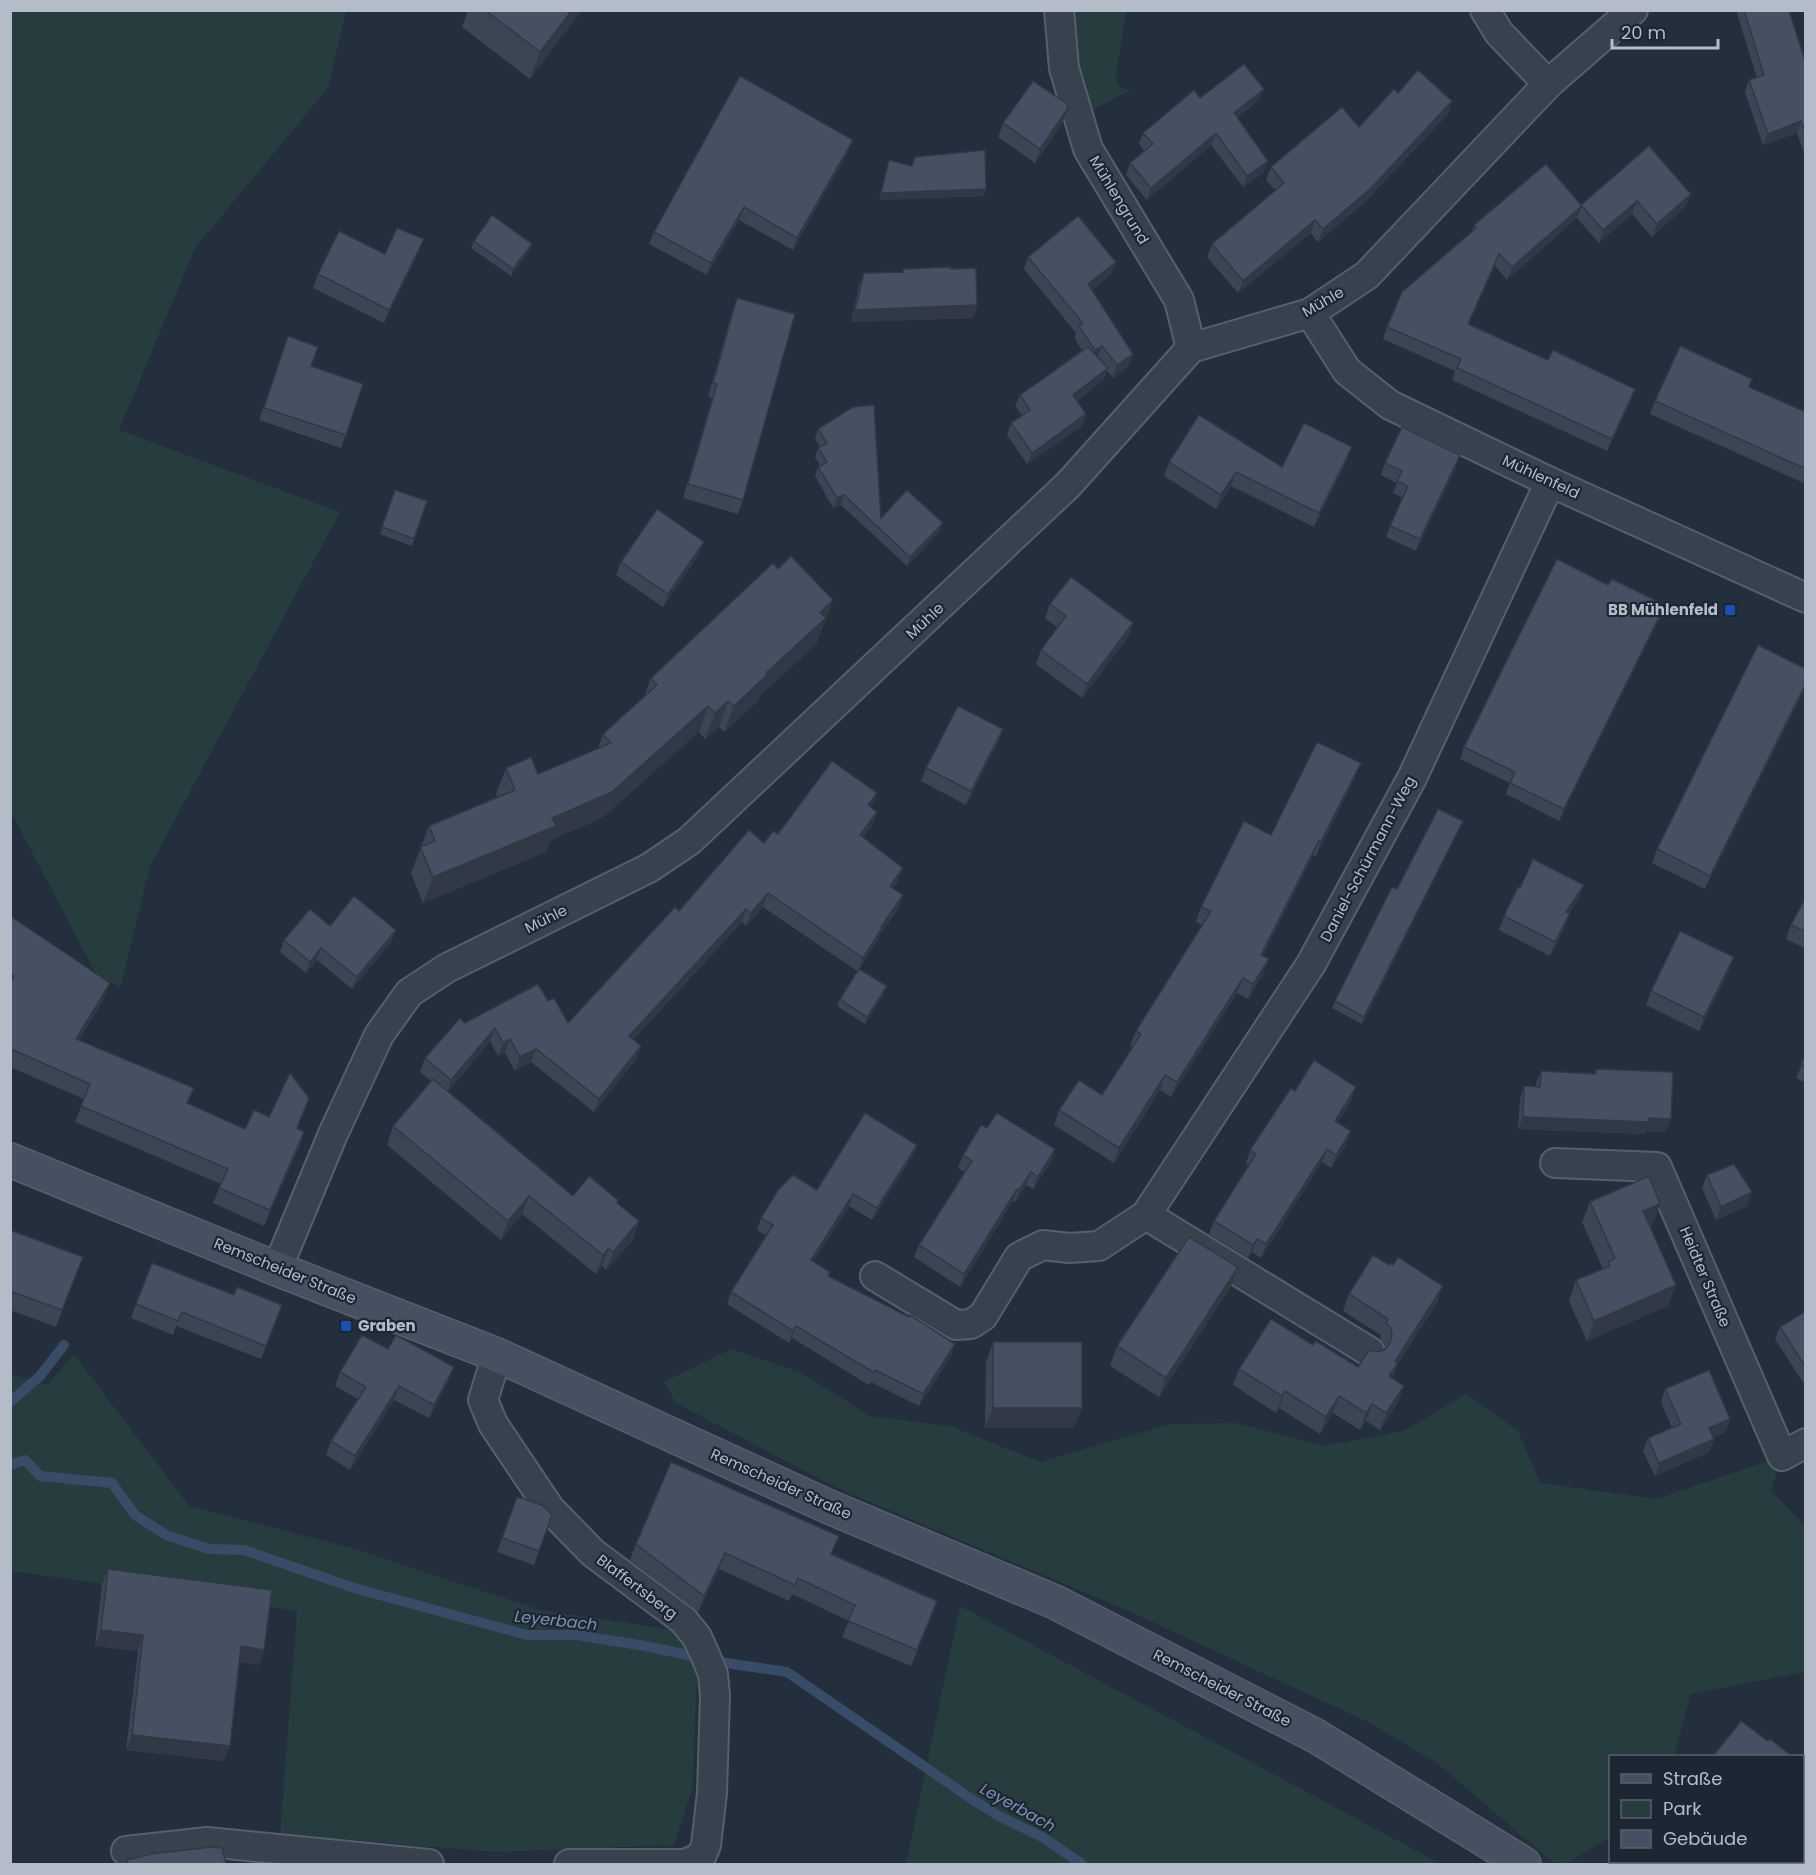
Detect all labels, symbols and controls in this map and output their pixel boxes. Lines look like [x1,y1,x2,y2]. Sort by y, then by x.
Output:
scale bar [1612,12,1718,50]
text: 20 m [1621,20,1666,45]
street label: Mühlengrund [1085,152,1154,248]
street label: Mühle [1298,281,1348,322]
street label: Mühlenfeld [1499,450,1583,504]
street label: Mühle [901,598,948,644]
place label: BB Mühlenfeld [1608,599,1718,620]
marker: BB Mühlenfeld [1723,603,1737,617]
street label: Daniel-Schürmann-Weg [1315,772,1420,945]
street label: Mühle [521,899,571,938]
street label: Heidter Straße [1675,1223,1736,1330]
street label: Remscheider Straße [211,1232,360,1309]
place label: Graben [358,1315,416,1336]
marker: Graben [339,1319,353,1333]
street label: Remscheider Straße [708,1443,855,1524]
street label: Blaffertsberg [593,1549,682,1624]
water label: Leyerbach [513,1605,599,1636]
street label: Remscheider Straße [1150,1644,1295,1731]
legend [1609,1755,1804,1863]
text: Straße [1663,1766,1722,1791]
water label: Leyerbach [976,1777,1060,1838]
text: Park [1663,1796,1702,1821]
text: Gebäude [1663,1826,1747,1851]

